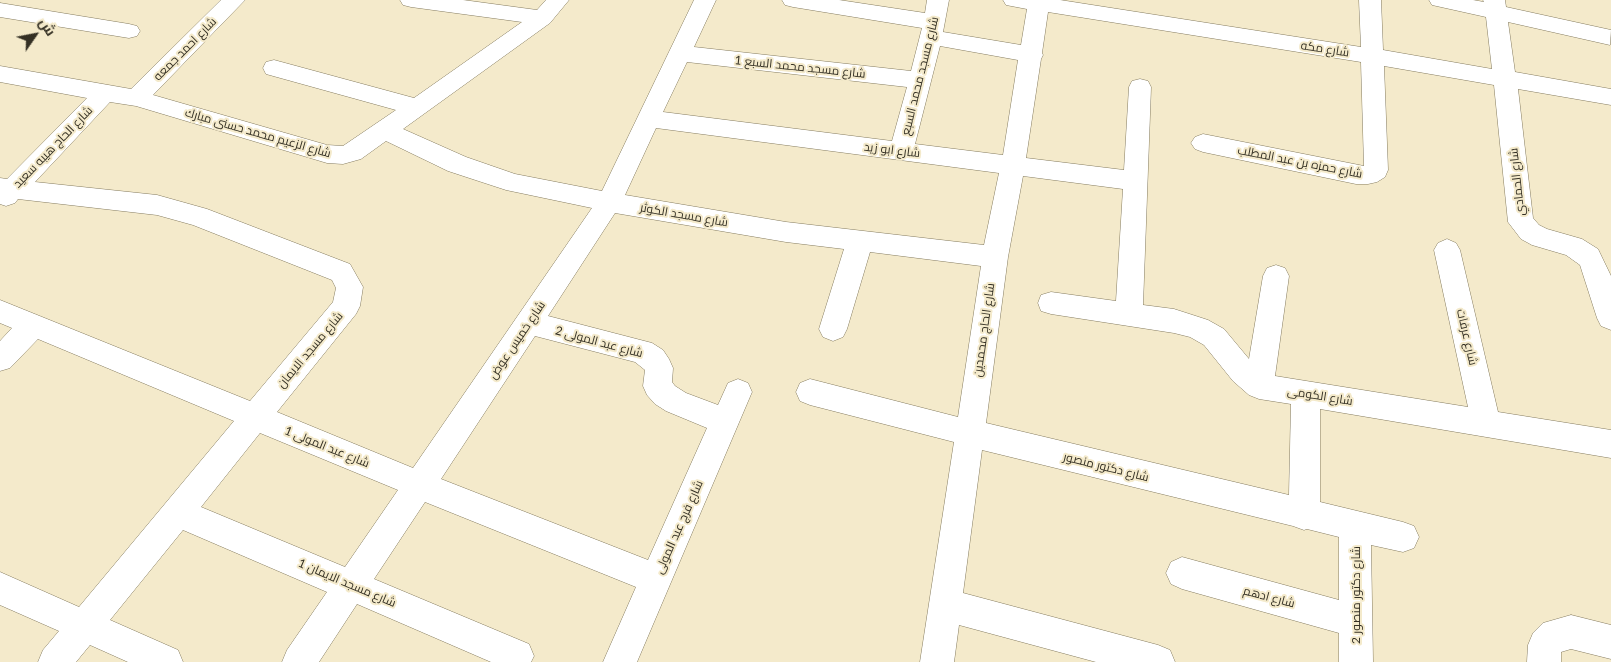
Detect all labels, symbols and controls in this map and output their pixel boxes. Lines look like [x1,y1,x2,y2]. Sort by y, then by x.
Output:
north arrow [10,10,60,60]
text: ش [36,14,60,39]
street label: شارع احمد جمعه [151,15,219,83]
street label: شارع مسجد محمد السبع [898,15,942,137]
street label: شارع مكه [1300,38,1350,60]
street label: شارع مسجد محمد السبع 1 [734,53,866,81]
street label: شارع الحاج هيبه سعيد [10,103,96,191]
street label: شارع الزعيم محمد حسنى مبارك [183,105,333,161]
street label: شارع ابو زيد [863,139,921,161]
street label: شارع حمزه بن عبد المطلب [1236,143,1364,181]
street label: شارع الحمادي [1506,147,1528,217]
street label: شارع مسجد الكوثر [639,200,729,230]
street label: شارع الحاج محمدين [970,282,998,378]
street label: شارع خميس عوض [486,298,548,382]
street label: شارع عرفات [1454,307,1480,367]
street label: شارع مسجد الايمان [274,309,346,391]
street label: شارع عبد المولى 2 [554,323,644,361]
street label: شارع الكومى [1286,384,1354,408]
street label: شارع عبد المولى 1 [282,423,372,471]
street label: شارع دكتور منصور [1062,449,1150,485]
street label: شارع فرج عبد المولى [652,478,706,576]
street label: شارع دكتور منصور 2 [1349,546,1363,644]
street label: شارع مسجد الايمان 1 [296,556,398,610]
street label: شارع ادهم [1242,583,1296,611]

